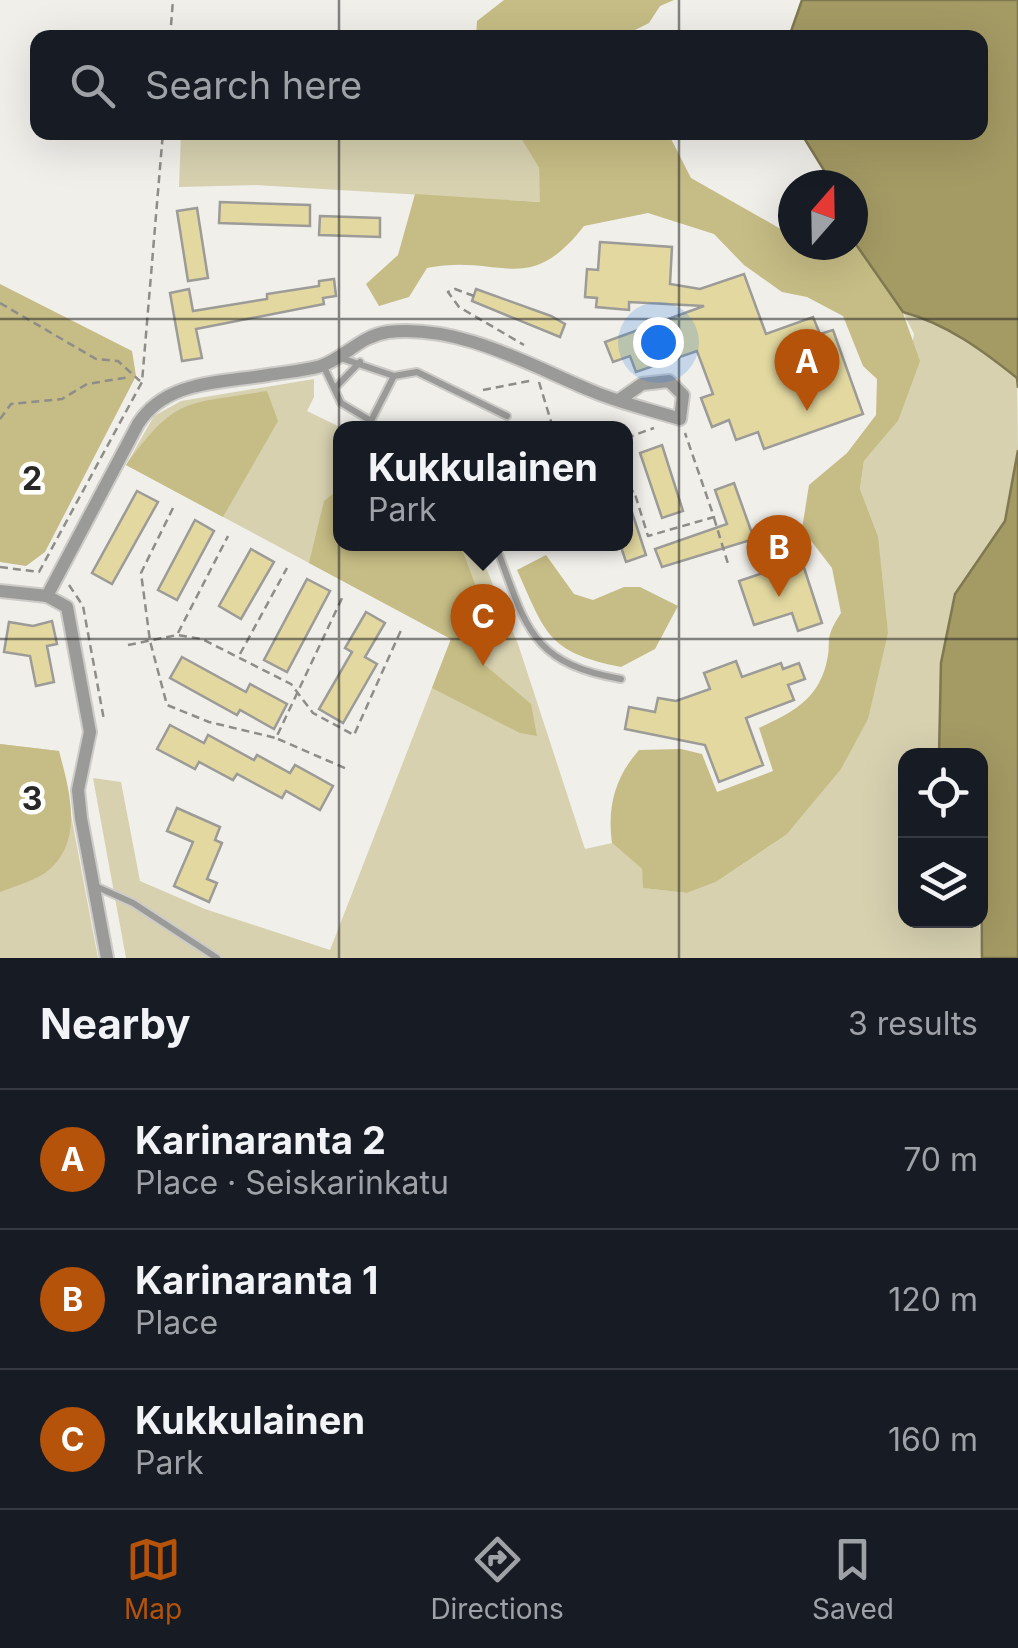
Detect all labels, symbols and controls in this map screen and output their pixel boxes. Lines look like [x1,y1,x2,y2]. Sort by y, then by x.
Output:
search box [30,30,988,140]
icon: search [65,58,120,113]
text: Search here [145,62,362,108]
north arrow [778,170,868,260]
your location [633,317,684,368]
pin: A [774,328,840,411]
popup [333,421,633,551]
text: Kukkulainen [368,444,598,490]
text: 2 [22,459,42,498]
text: Park [368,490,436,529]
pin: B [746,514,812,597]
pin: C [450,584,516,666]
map controls [898,748,988,928]
button: locate [898,748,988,838]
text: 3 [22,779,42,818]
button: layers [898,838,988,928]
text: Nearby [40,998,191,1049]
text: 3 results [848,1004,978,1043]
text: Karinaranta 2 [135,1117,386,1163]
text: A [61,1140,84,1179]
text: 70 m [903,1140,978,1179]
text: Place · Seiskarinkatu [135,1163,449,1202]
text: Karinaranta 1 [135,1257,378,1303]
text: B [62,1280,83,1319]
text: 120 m [888,1280,978,1319]
text: Place [135,1303,218,1342]
text: Kukkulainen [135,1397,365,1443]
text: C [61,1420,84,1459]
text: 160 m [888,1420,978,1459]
text: Park [135,1443,204,1482]
tab: Map [124,1532,182,1626]
tab: Directions [430,1532,564,1626]
tab: Saved [812,1532,894,1626]

